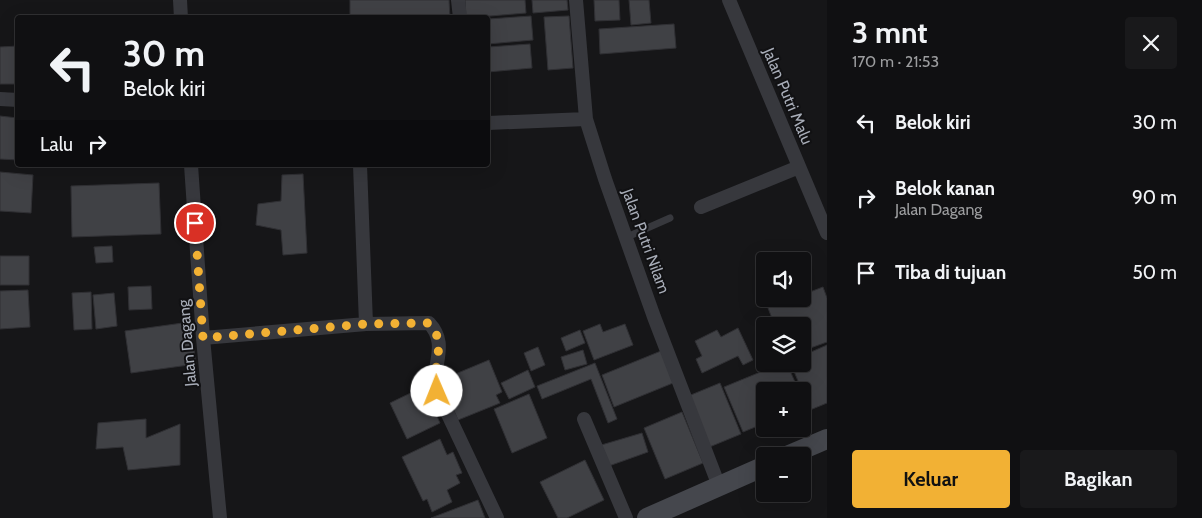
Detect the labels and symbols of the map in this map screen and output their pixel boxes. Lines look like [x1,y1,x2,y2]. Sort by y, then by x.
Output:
street label: Jalan Putri Malu [759,44,817,147]
street label: Jalan Putri Nilam [618,185,674,296]
pin [174,202,216,244]
street label: Jalan Dagang [174,298,200,388]
position arrow [410,364,462,416]

